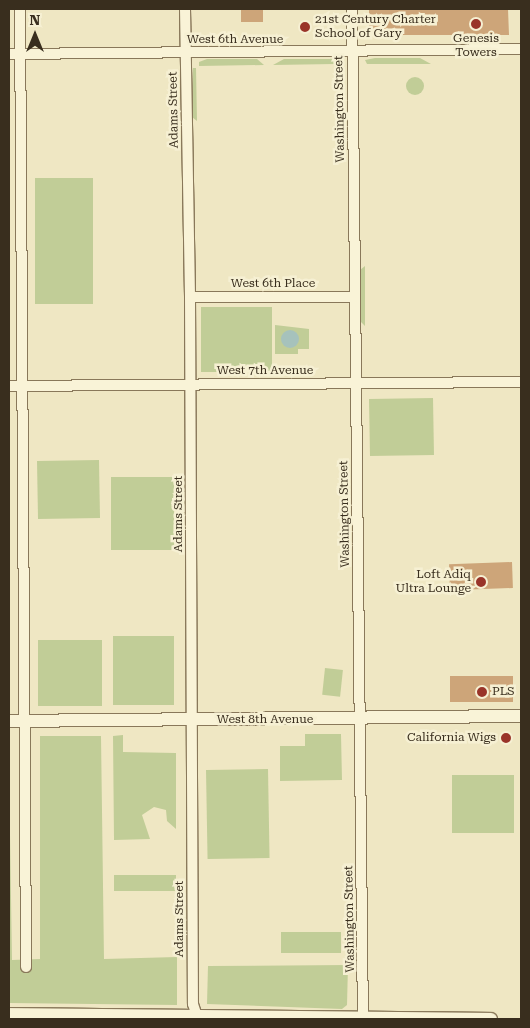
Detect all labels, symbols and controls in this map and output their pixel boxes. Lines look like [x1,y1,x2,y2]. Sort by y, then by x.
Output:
north arrow [10,10,60,60]
text: N [30,12,40,28]
place label: 21st Century Charter School of Gary [315,13,436,41]
marker: Genesis Towers [470,18,482,30]
marker: 21st Century Charter School of Gary [299,21,311,33]
place label: Genesis Towers [453,32,499,60]
street label: West 6th Avenue [187,33,283,47]
street label: Washington Street [332,55,348,163]
street label: Adams Street [166,72,182,148]
street label: West 6th Place [231,277,315,291]
street label: West 7th Avenue [217,364,313,378]
street label: Washington Street [337,460,353,568]
street label: Adams Street [172,476,186,552]
place label: Loft Adiq Ultra Lounge [396,568,471,596]
marker: Loft Adiq Ultra Lounge [475,576,487,588]
place label: PLS [492,685,515,699]
marker: PLS [476,686,488,698]
street label: West 8th Avenue [217,713,313,727]
place label: California Wigs [407,731,496,745]
marker: California Wigs [500,732,512,744]
street label: Washington Street [342,865,358,973]
street label: Adams Street [173,881,187,957]

